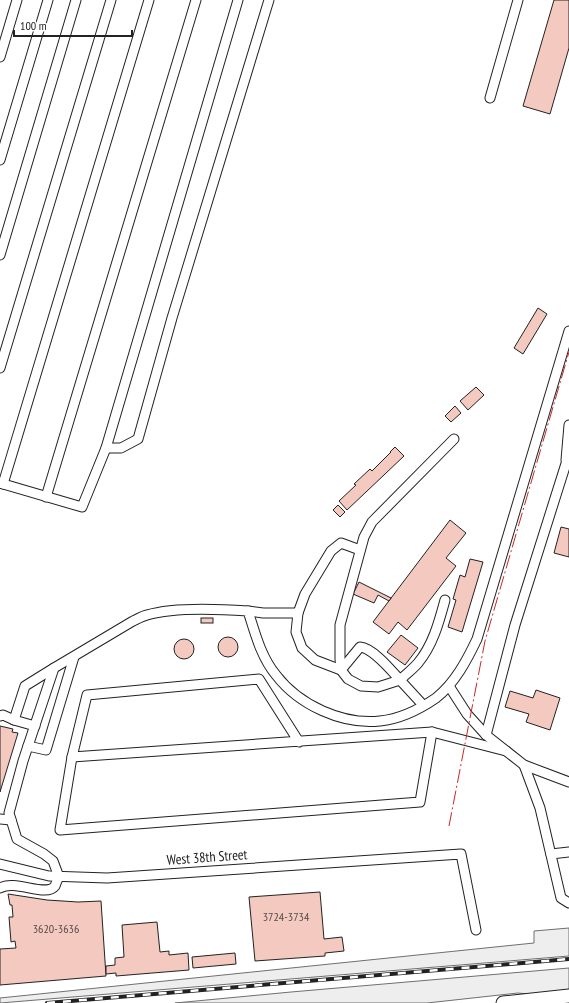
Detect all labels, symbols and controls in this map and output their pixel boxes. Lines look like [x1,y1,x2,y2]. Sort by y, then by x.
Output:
scale bar [14,12,132,38]
text: 100 m [20,18,47,33]
street label: West 38th Street [166,845,248,869]
house number: 3724-3734 [263,909,310,924]
house number: 3620-3636 [33,921,79,936]

